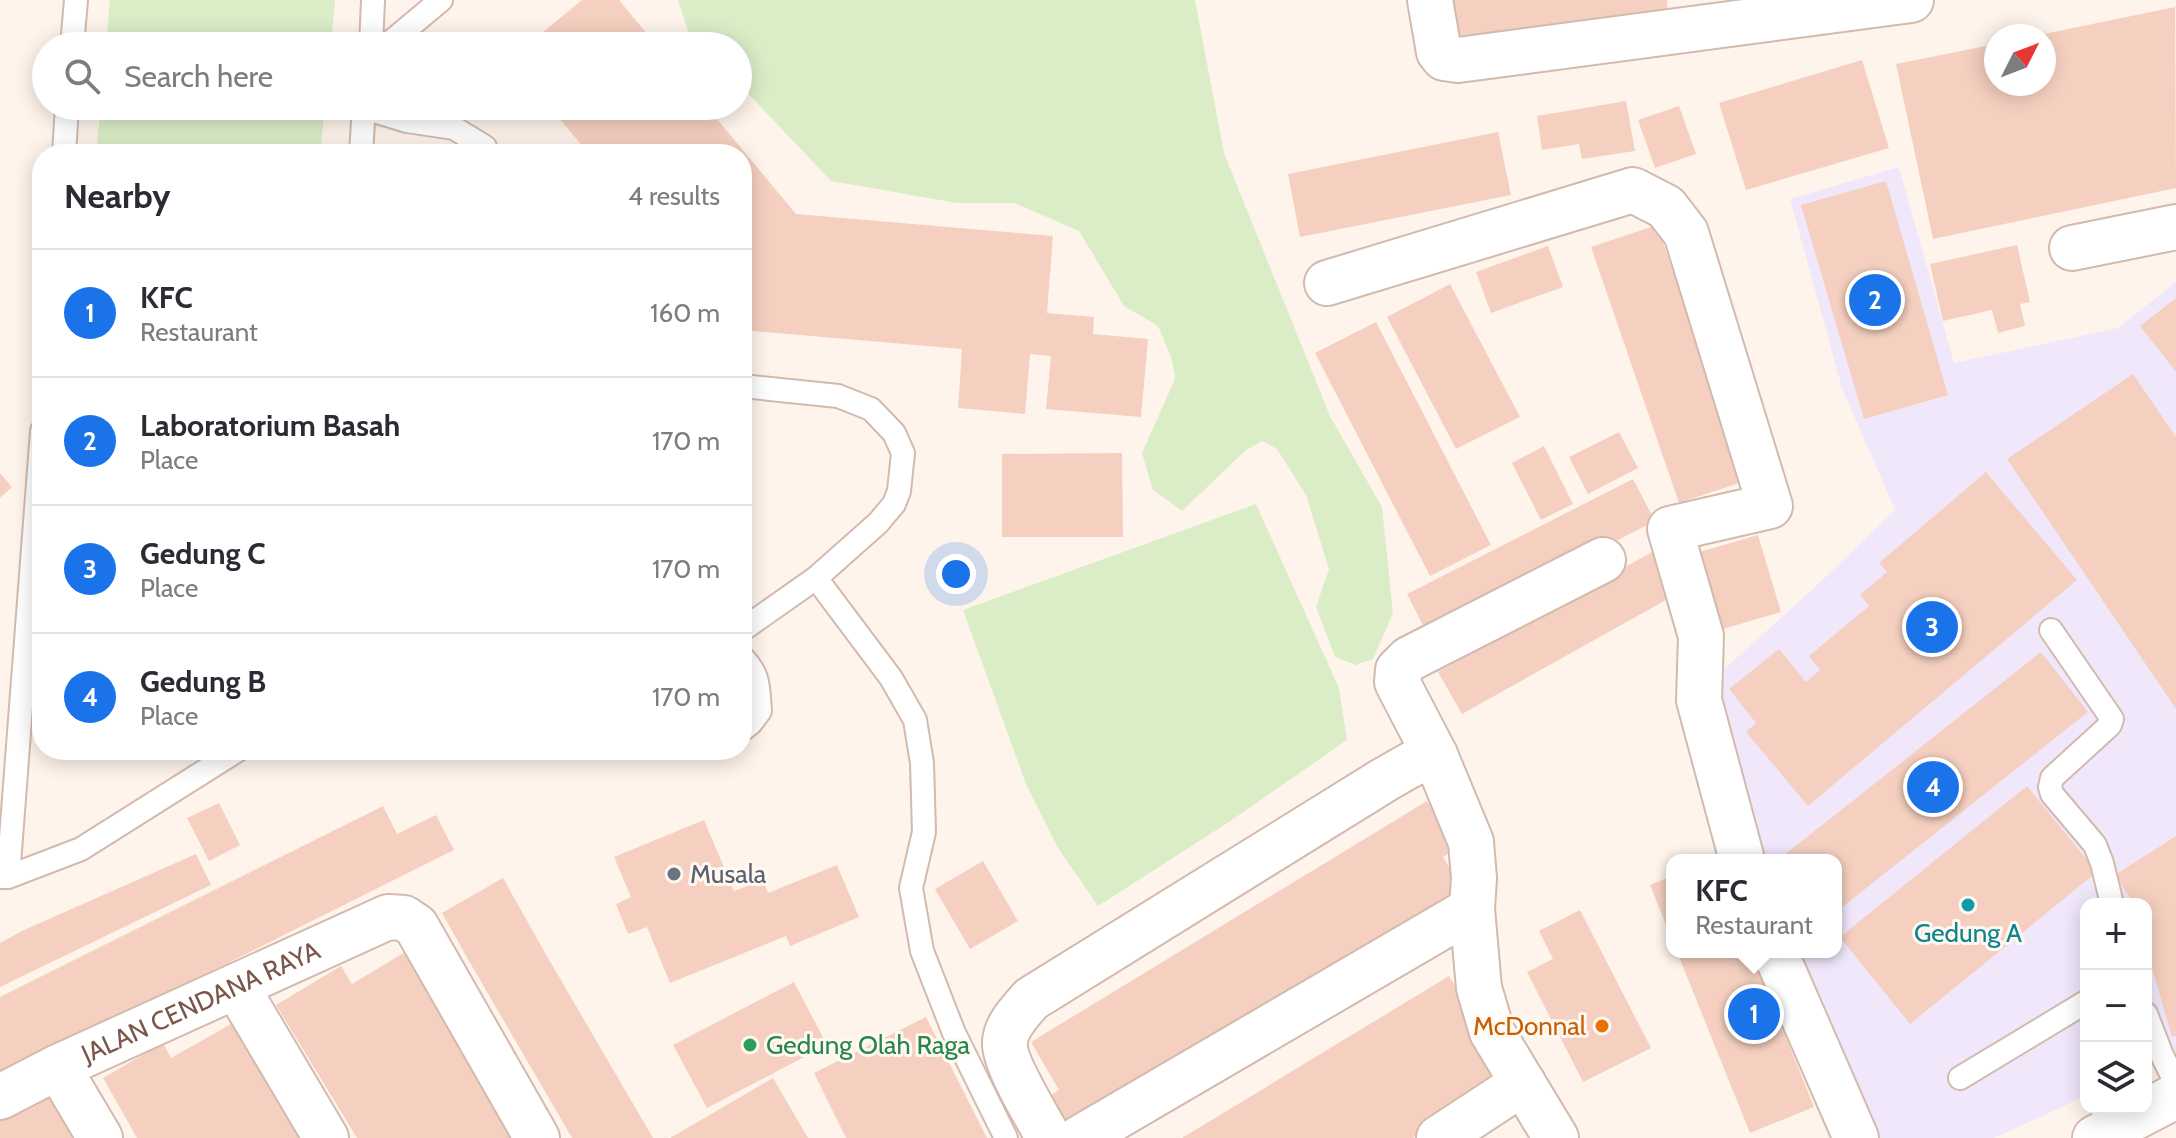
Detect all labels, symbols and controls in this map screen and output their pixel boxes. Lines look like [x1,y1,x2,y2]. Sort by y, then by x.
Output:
north arrow [1984,24,2056,96]
search box [32,32,752,120]
icon: search [60,54,104,98]
text: Search here [124,58,273,95]
text: Nearby [64,175,171,217]
text: 4 results [628,180,720,212]
pin: 2 [1849,270,1901,330]
text: KFC [140,279,193,316]
text: 1 [85,297,95,329]
text: 160 m [650,297,720,329]
text: Restaurant [140,316,258,348]
text: Laboratorium Basah [140,407,400,444]
text: 2 [83,425,97,457]
text: 170 m [652,425,720,457]
text: Place [140,444,198,476]
text: Gedung C [140,535,266,572]
text: 3 [83,553,97,585]
text: 170 m [652,553,720,585]
your location [936,554,976,594]
text: Place [140,572,198,604]
pin: 3 [1906,597,1958,657]
text: Gedung B [140,663,266,700]
text: 4 [82,681,98,713]
text: 170 m [652,681,720,713]
text: Place [140,700,198,732]
pin: 4 [1907,757,1959,817]
popup [1666,854,1842,958]
place label: Musala [690,858,767,890]
marker: Musala [665,865,683,883]
text: KFC [1695,872,1748,909]
marker: Gedung A [1959,896,1977,914]
map controls [2080,898,2152,1114]
button: + [2080,898,2152,970]
text: Restaurant [1695,909,1813,941]
place label: Gedung A [1914,917,2022,949]
street label: JALAN CENDANA RAYA [75,934,325,1071]
button: − [2080,970,2152,1042]
pin: 1 [1728,984,1780,1044]
place label: McDonnal [1473,1010,1586,1042]
marker: McDonnal [1593,1017,1611,1035]
place label: Gedung Olah Raga [766,1029,970,1061]
marker: Gedung Olah Raga [741,1036,759,1054]
button: layers [2080,1042,2152,1114]

